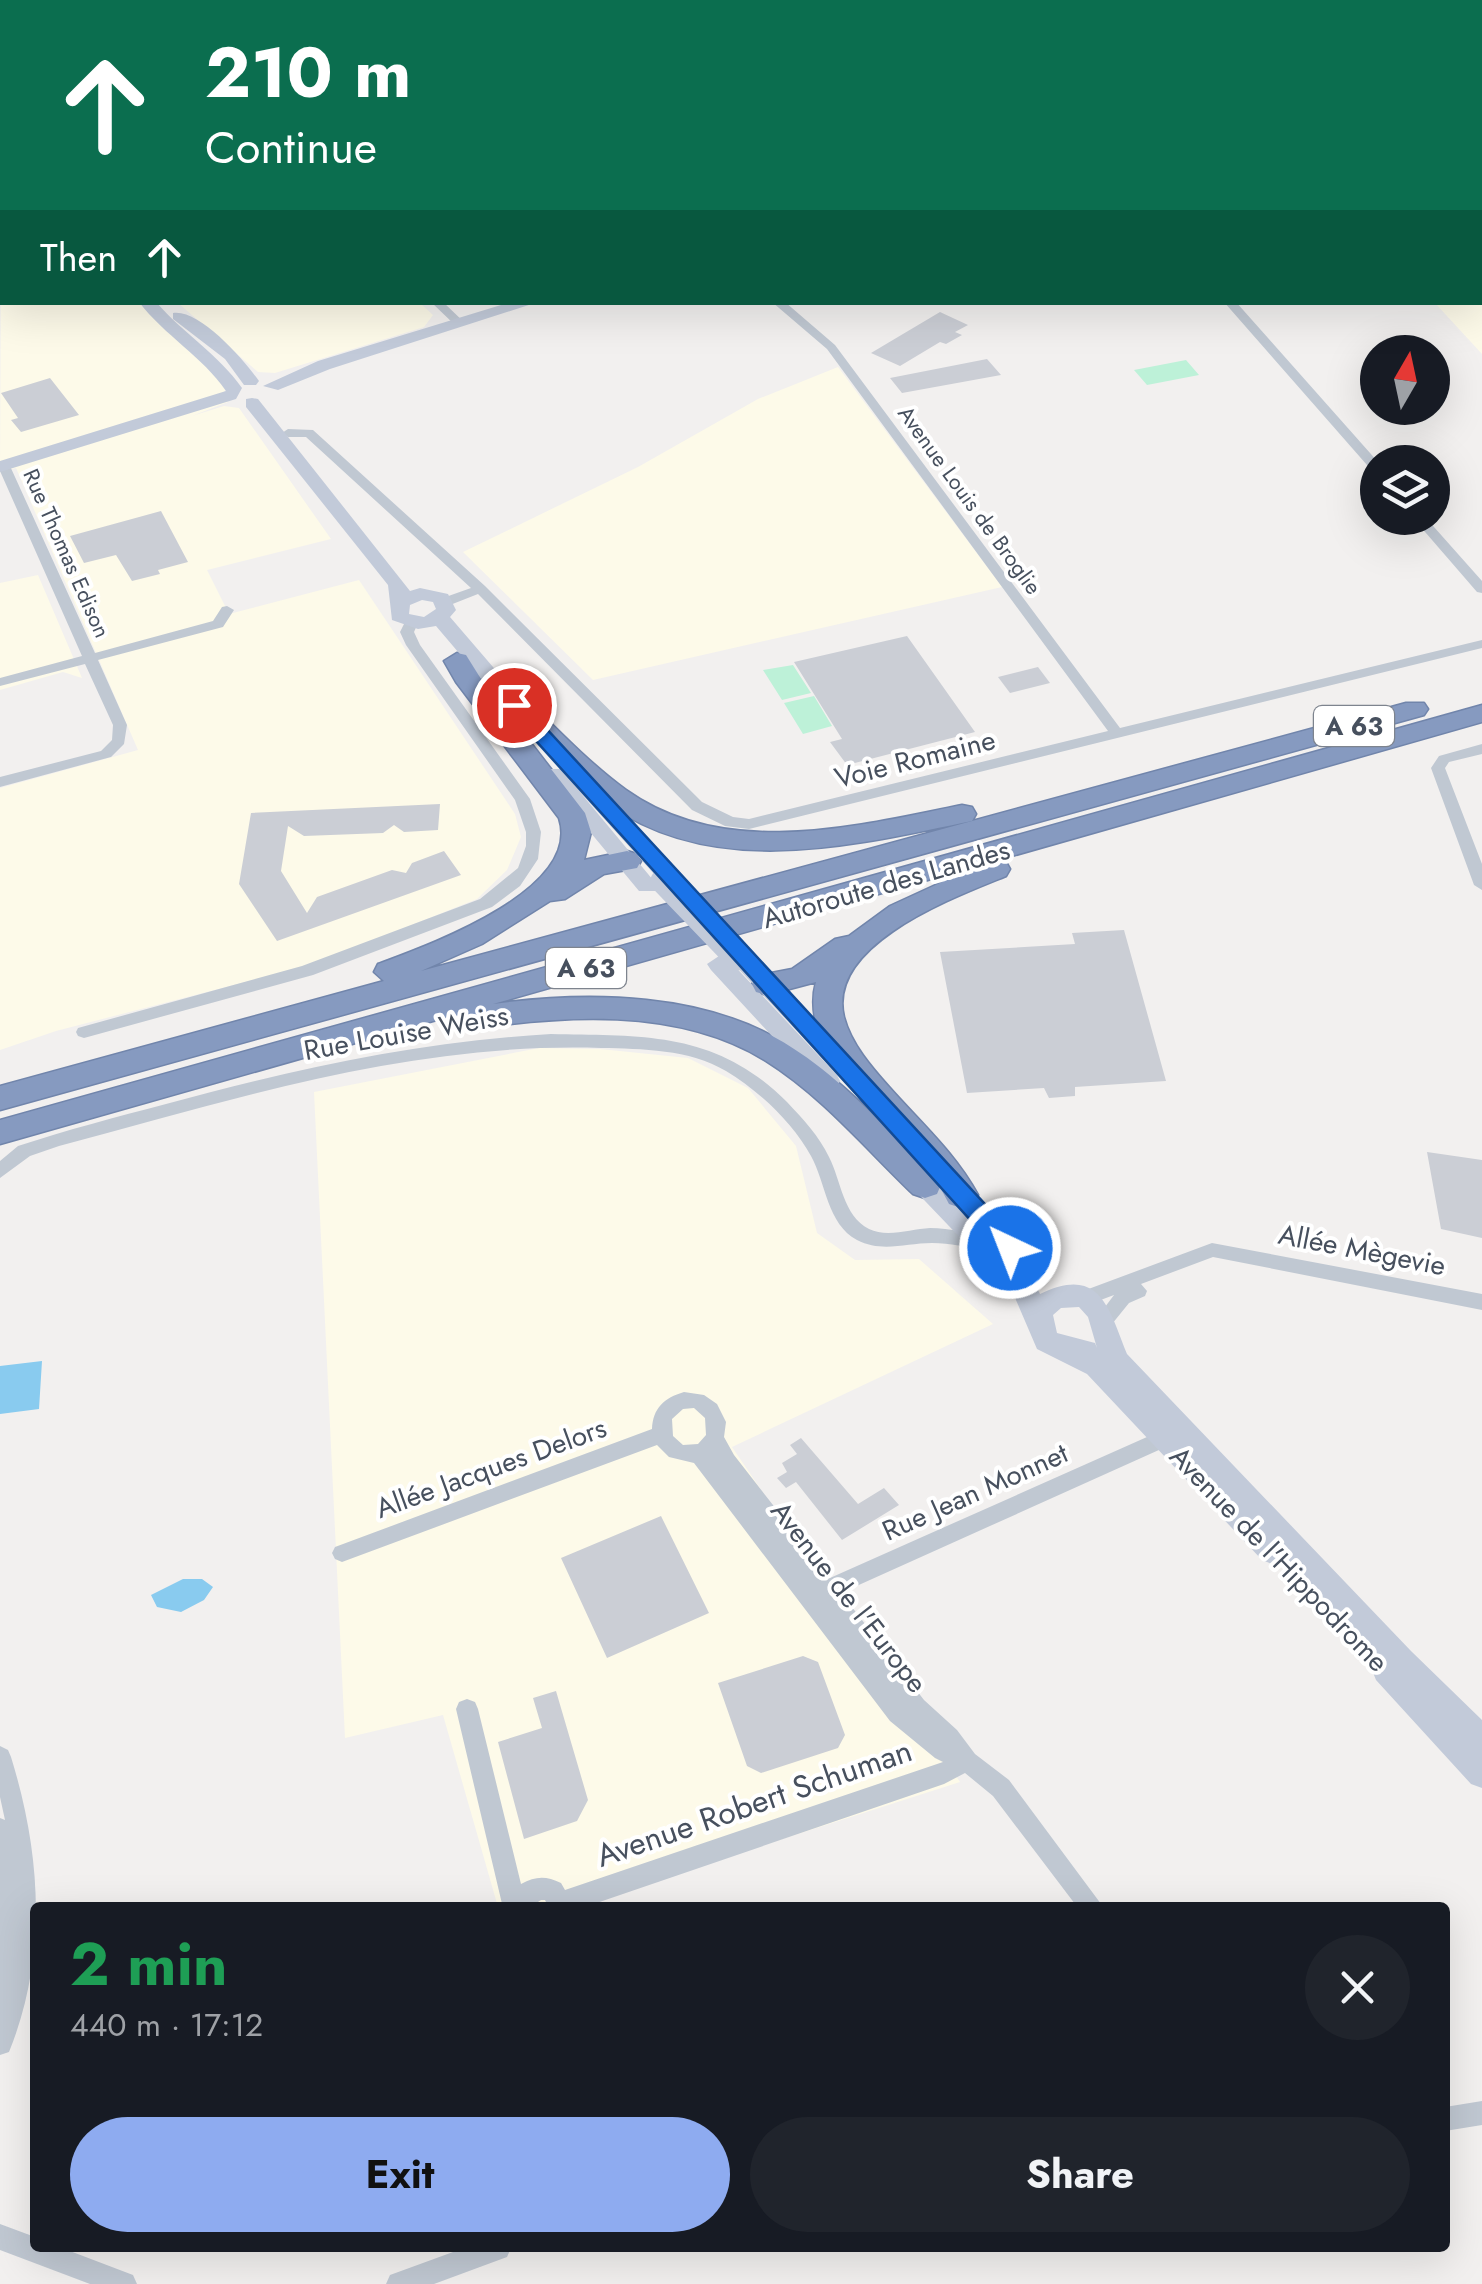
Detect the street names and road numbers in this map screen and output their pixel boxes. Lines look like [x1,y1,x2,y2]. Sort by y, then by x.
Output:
street label: Avenue Louis de Broglie [891,399,1049,601]
street label: Rue Thomas Edison [15,464,119,642]
road number: A 63 [1314,706,1394,746]
street label: Voie Romaine [830,719,1000,799]
street label: Autoroute des Landes [757,829,1015,939]
road number: A 63 [546,948,626,988]
street label: Rue Louise Weiss [301,995,511,1071]
street label: Allée Mègevie [1275,1214,1449,1286]
street label: Allée Jacques Delors [370,1407,612,1529]
street label: Rue Jean Monnet [876,1433,1075,1551]
street label: Avenue de l'Hippodrome [1160,1437,1398,1681]
street label: Avenue de l'Europe [761,1492,937,1702]
street label: Avenue Robert Schuman [590,1727,918,1879]

